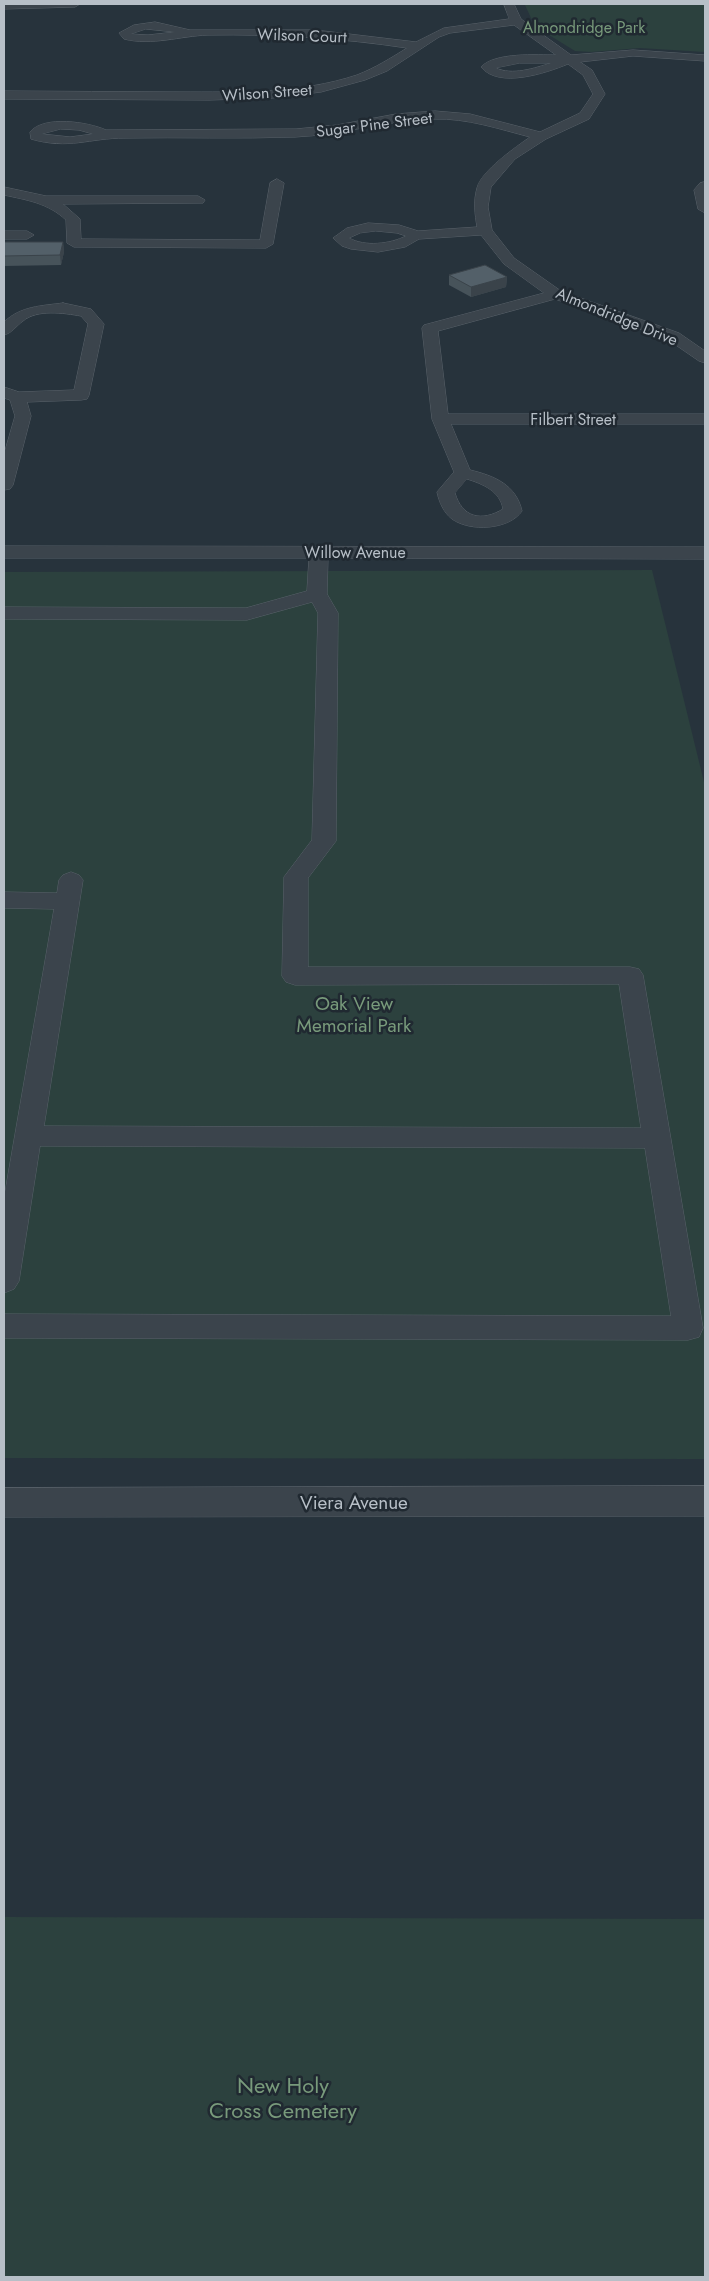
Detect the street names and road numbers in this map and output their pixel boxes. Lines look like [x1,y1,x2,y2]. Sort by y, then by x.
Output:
street label: Wilson Court [257,22,347,49]
street label: Wilson Street [221,78,313,107]
street label: Sugar Pine Street [315,106,434,143]
street label: Almondridge Drive [552,282,681,351]
street label: Filbert Street [530,408,616,431]
street label: Willow Avenue [304,541,406,564]
street label: Viera Avenue [300,1489,408,1516]

